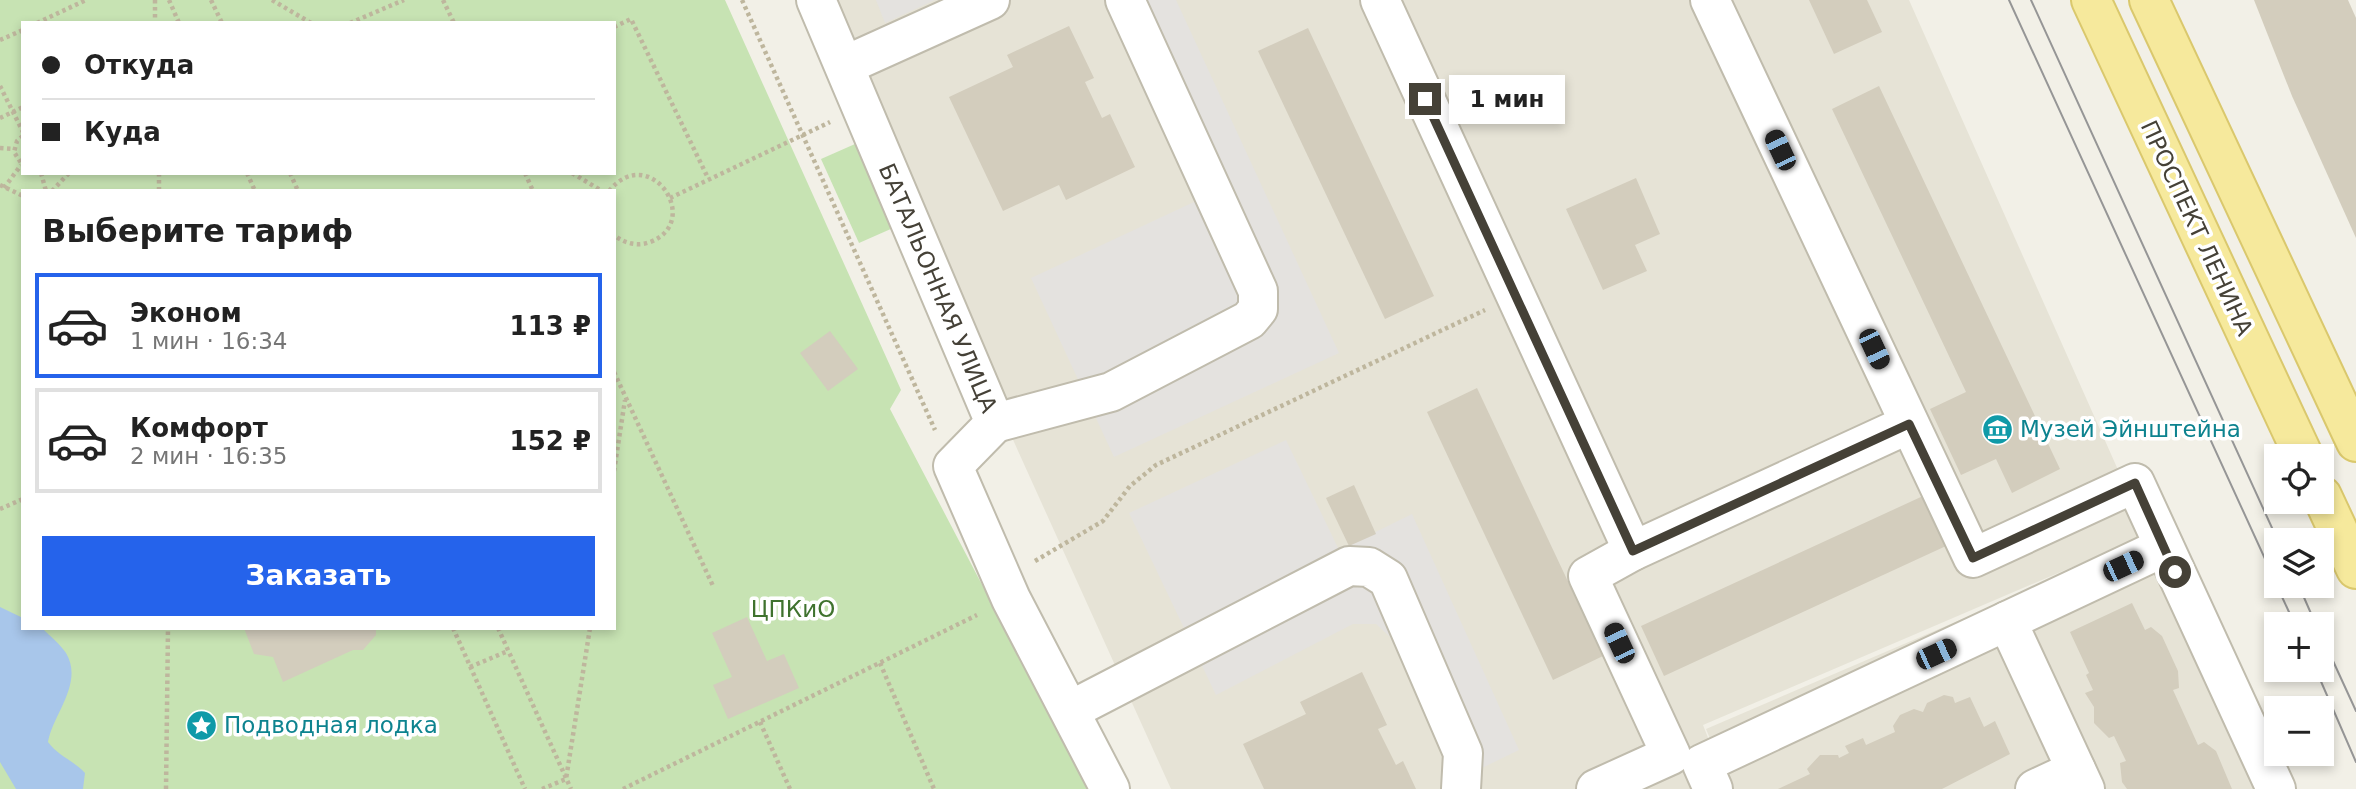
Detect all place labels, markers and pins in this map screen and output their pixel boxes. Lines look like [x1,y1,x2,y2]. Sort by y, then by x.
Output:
museum icon: Музей Эйнштейна [1980,412,2014,446]
place label: Музей Эйнштейна [2020,416,2241,442]
place icon: Подводная лодка [184,708,218,742]
place label: Подводная лодка [224,712,438,738]

